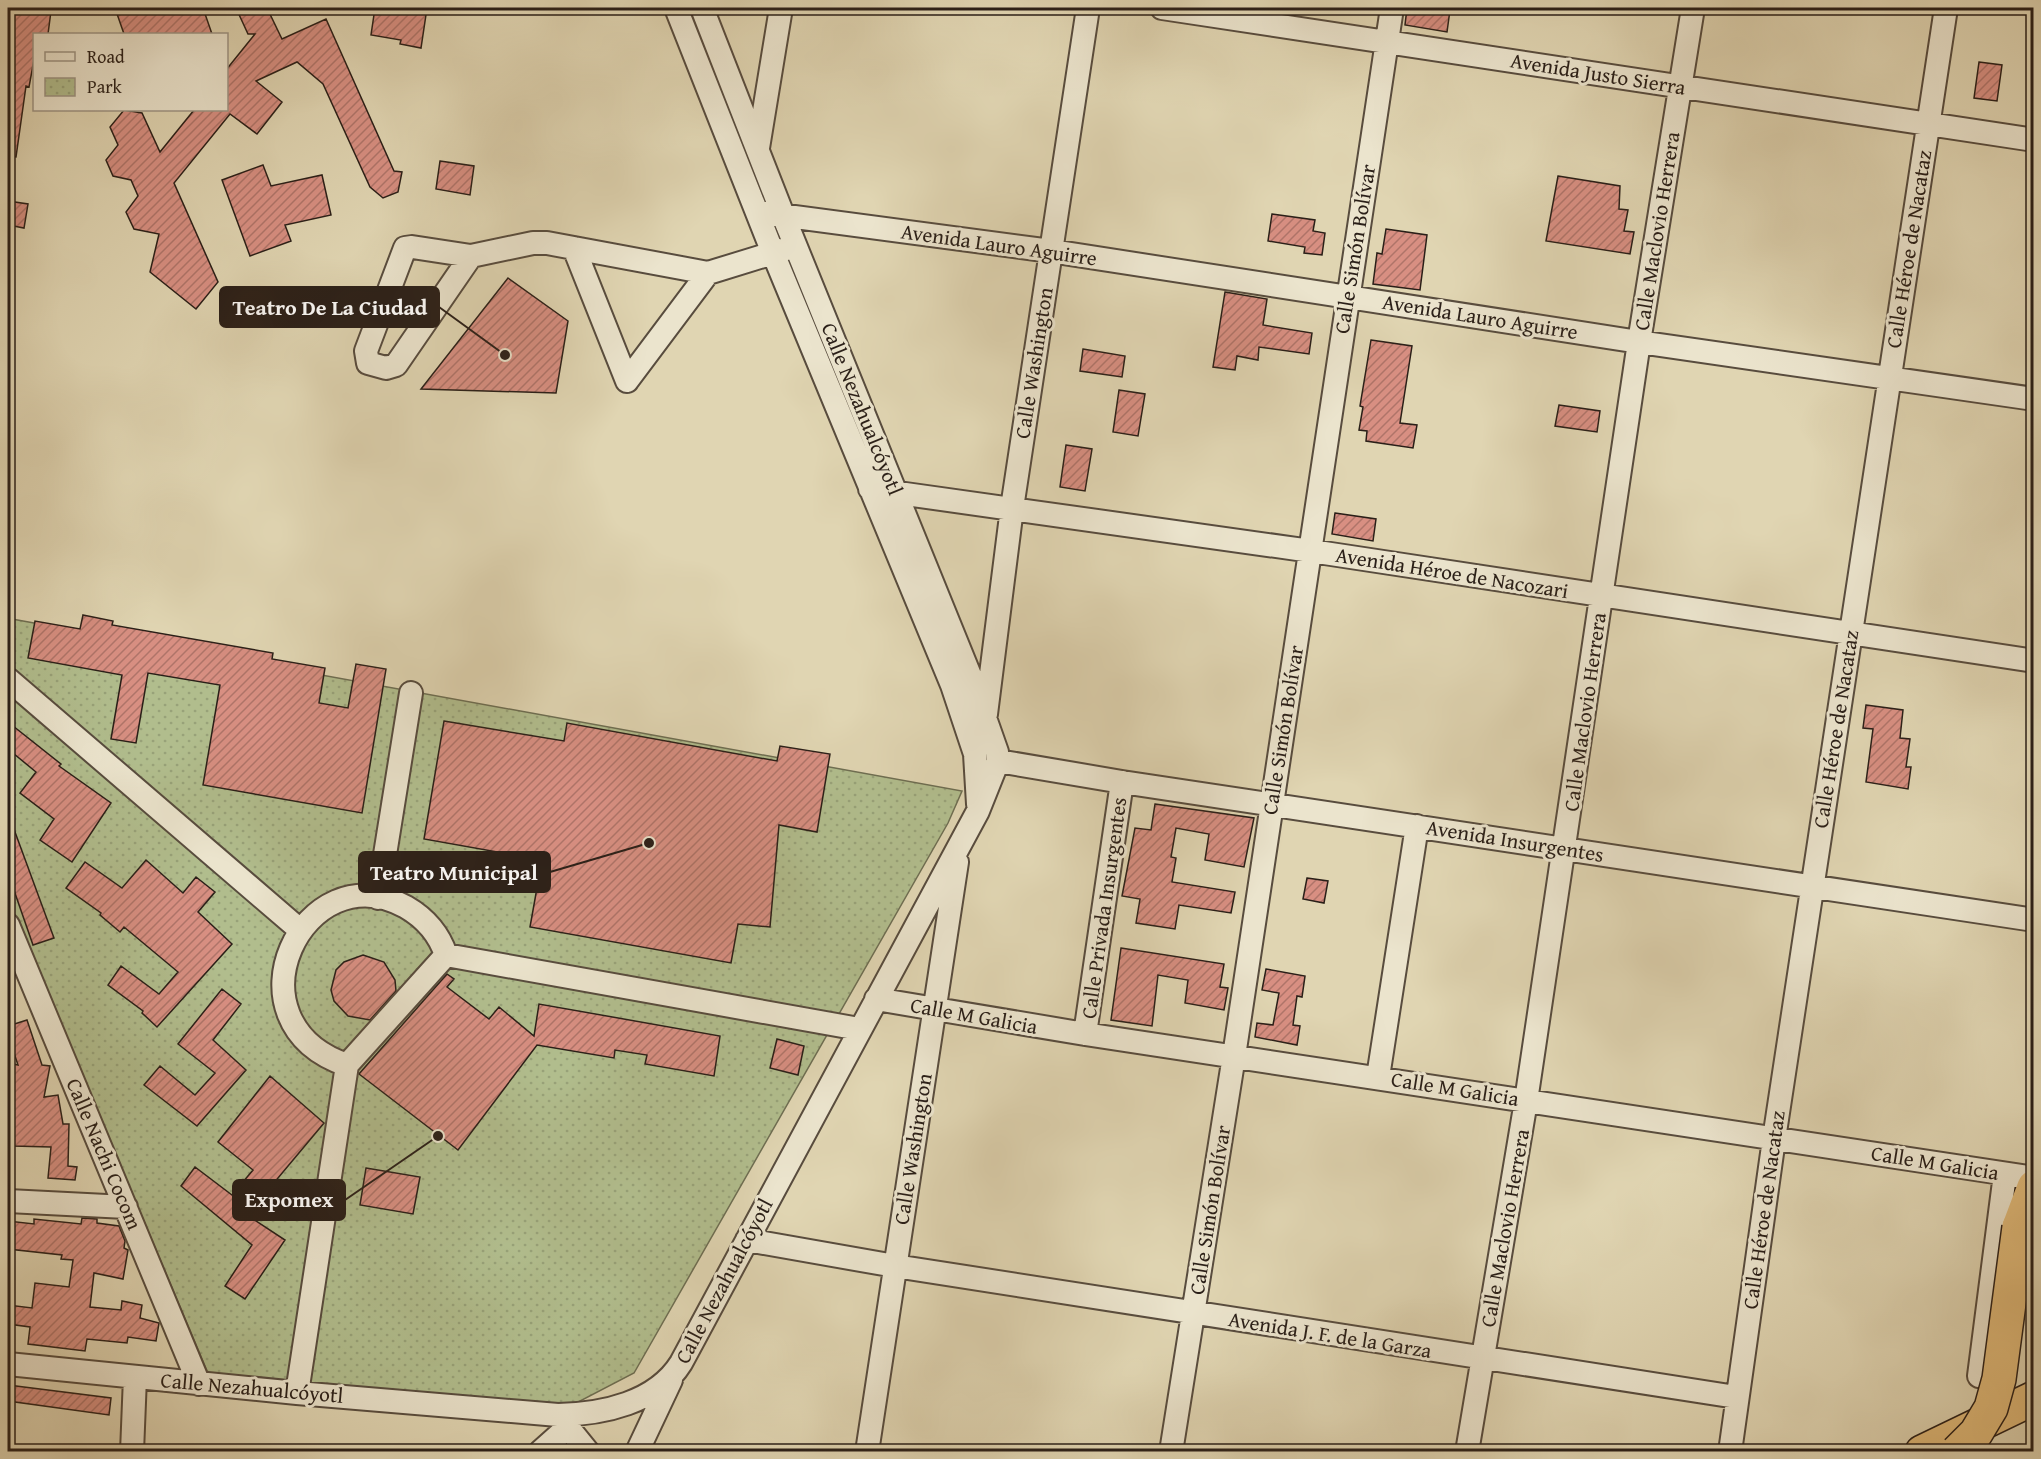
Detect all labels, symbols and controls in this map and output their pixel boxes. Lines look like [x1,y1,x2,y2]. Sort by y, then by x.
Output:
legend [33,33,228,111]
text: Road [87,43,125,70]
street label: Avenida Justo Sierra [1508,44,1688,103]
text: Park [87,73,123,100]
street label: Calle Maclovio Herrera [1626,129,1688,332]
street label: Calle Héroe de Nacataz [1878,148,1939,350]
street label: Calle Simón Bolívar [1326,162,1383,336]
street label: Avenida Lauro Aguirre [899,215,1099,274]
street label: Calle Washington [1006,285,1061,441]
street label: Avenida Lauro Aguirre [1380,286,1580,347]
callout: Teatro De La Ciudad [220,287,439,327]
text: Teatro De La Ciudad [233,291,428,323]
street label: Calle Nezahualcóyotl [814,318,911,500]
street label: Avenida Héroe de Nacozari [1333,539,1571,606]
street label: Calle Maclovio Herrera [1555,610,1614,813]
street label: Calle Héroe de Nacataz [1805,628,1866,830]
street label: Calle Simón Bolívar [1254,643,1311,817]
street label: Calle Privada Insurgentes [1073,795,1134,1021]
street label: Avenida Insurgentes [1424,811,1606,870]
callout: Teatro Municipal [359,852,550,892]
text: Teatro Municipal [370,856,538,888]
street label: Calle M Galicia [908,989,1040,1042]
street label: Calle M Galicia [1389,1063,1521,1114]
street label: Calle Washington [885,1071,940,1227]
street label: Calle Nachi Cocom [59,1073,150,1234]
street label: Calle Héroe de Nacataz [1734,1109,1793,1311]
street label: Calle Simón Bolívar [1181,1123,1238,1297]
street label: Calle Maclovio Herrera [1472,1126,1537,1329]
street label: Calle M Galicia [1869,1137,2001,1188]
callout: Expomex [233,1180,345,1220]
text: Expomex [245,1183,334,1215]
street label: Calle Nezahualcóyotl [667,1192,780,1369]
street label: Avenida J. F. de la Garza [1226,1303,1434,1366]
street label: Calle Nezahualcóyotl [159,1364,345,1411]

